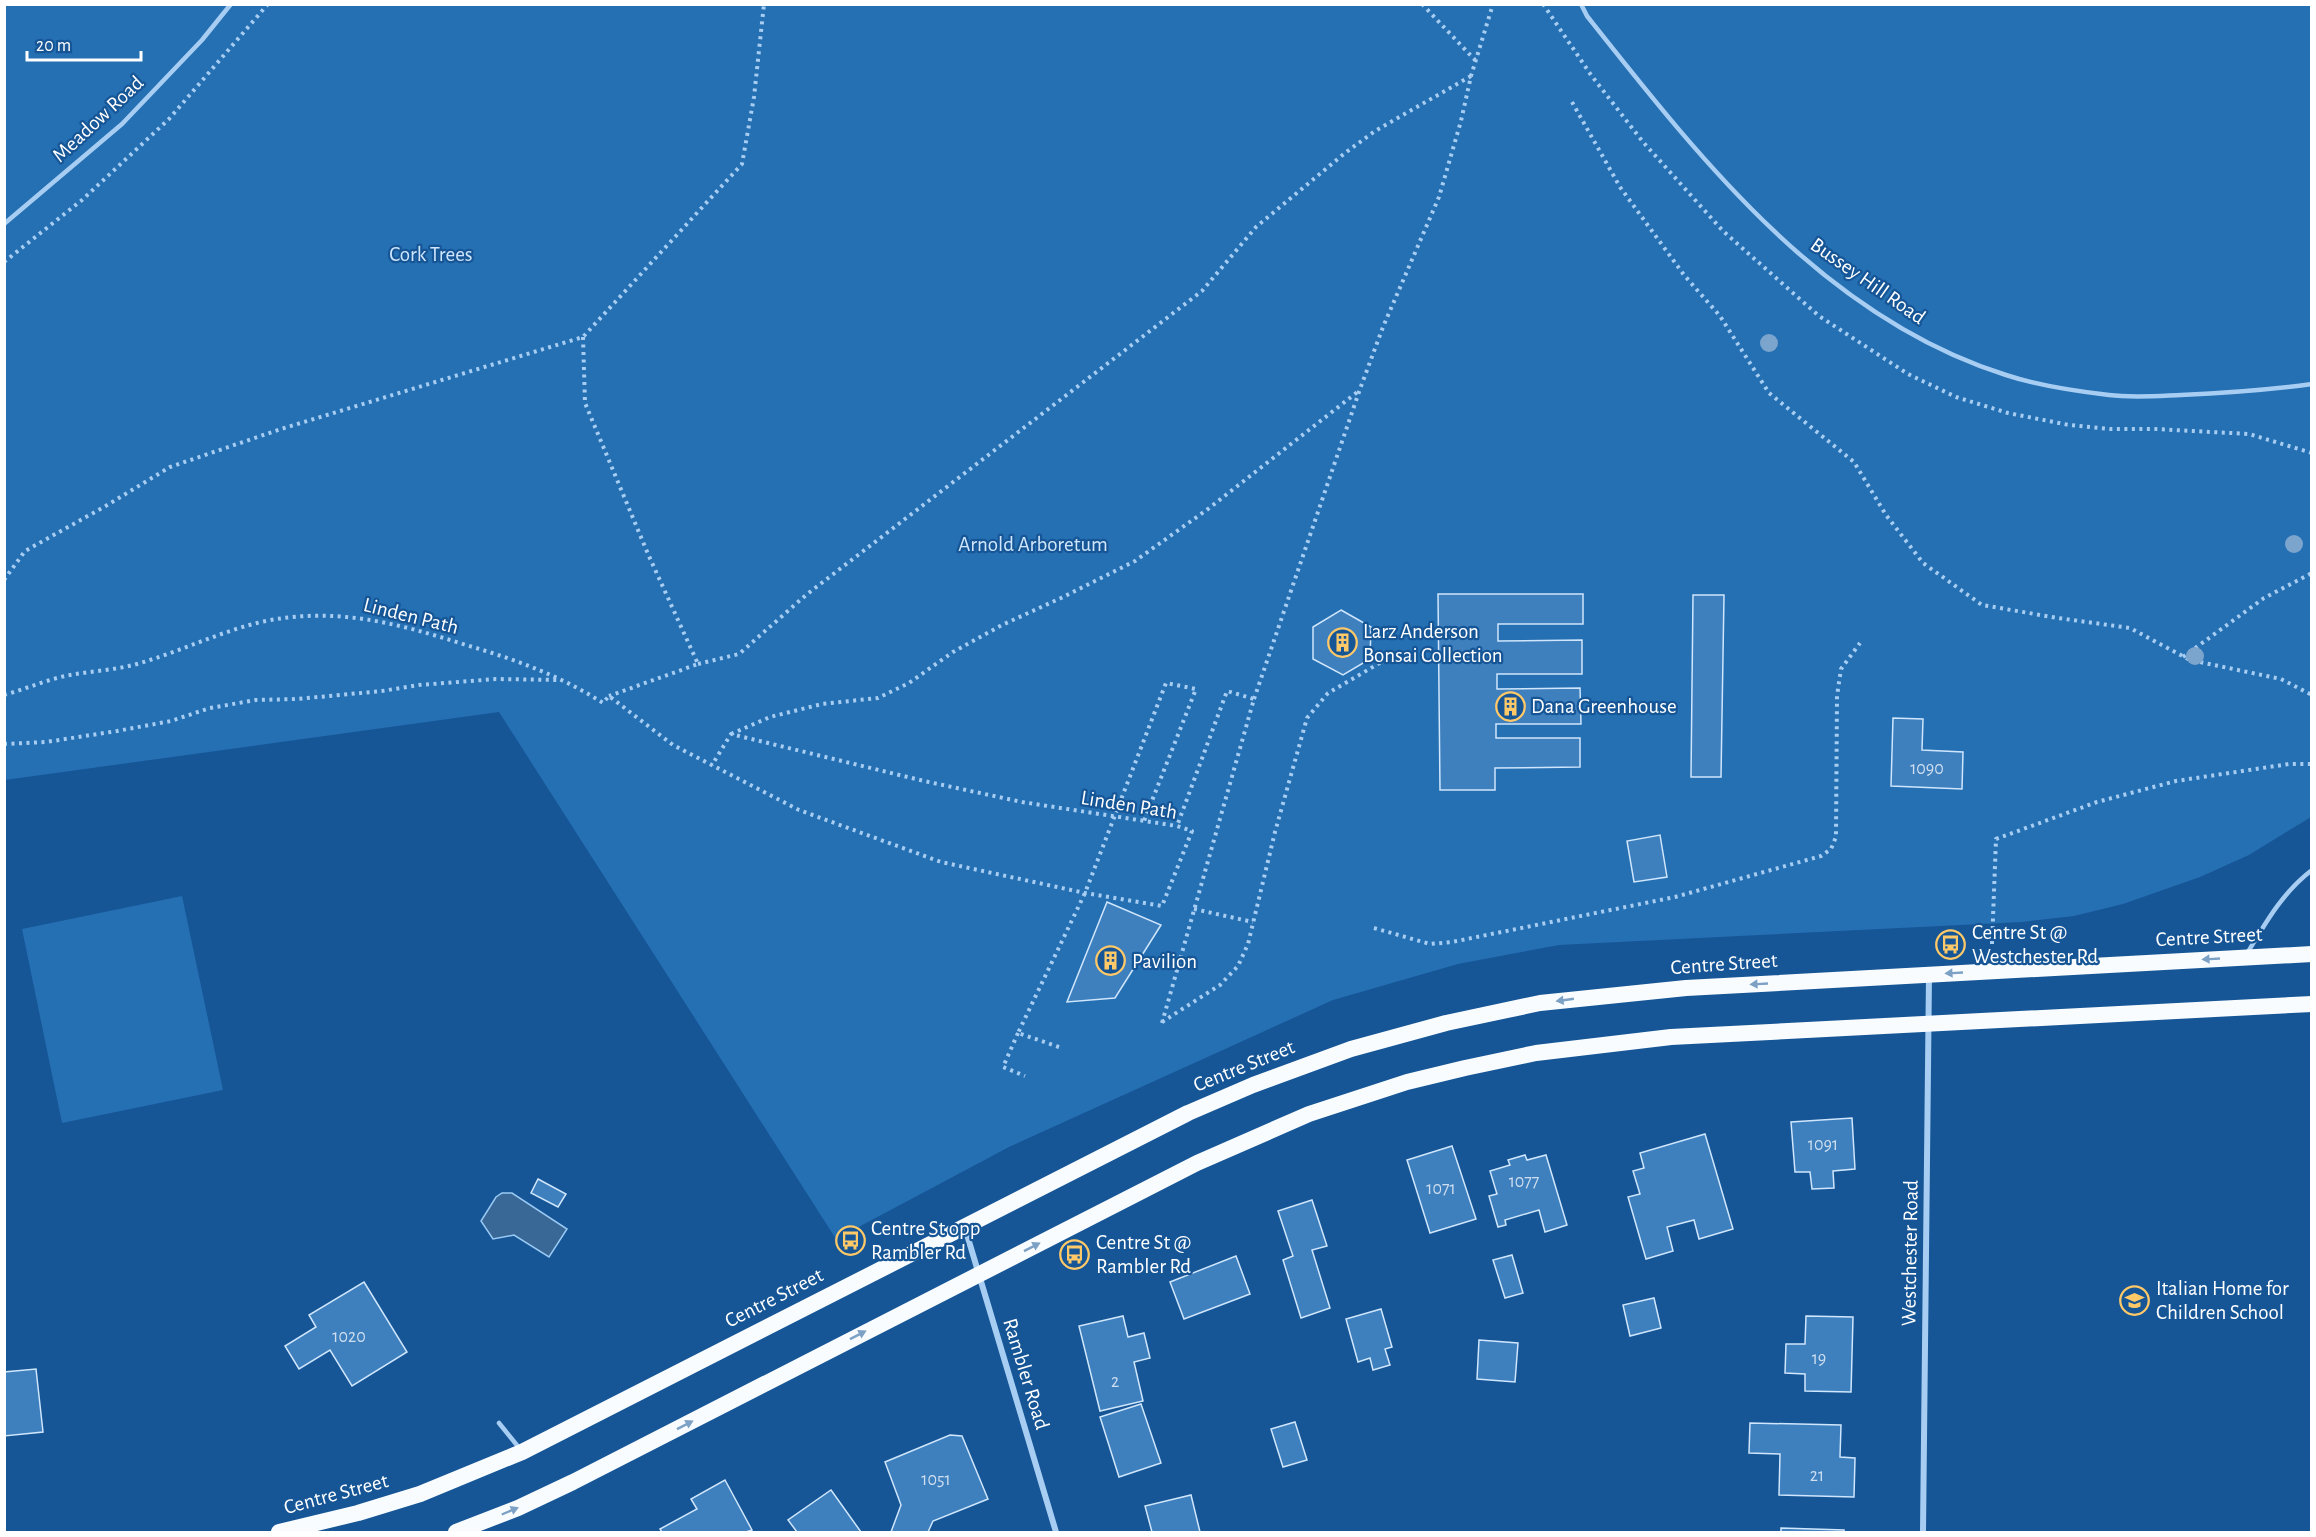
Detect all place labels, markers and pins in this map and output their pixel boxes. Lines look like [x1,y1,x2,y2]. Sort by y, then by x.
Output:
place label: Larz Anderson Bonsai Collection [1363,621,1503,666]
building icon: Larz Anderson Bonsai Collection [1326,627,1358,659]
building icon: Dana Greenhouse [1494,690,1526,722]
place label: Dana Greenhouse [1531,696,1677,717]
place label: Centre St @ Westchester Rd [1972,922,2098,967]
bus stop icon: Centre St @ Westchester Rd [1935,928,1967,960]
building icon: Pavilion [1095,945,1127,977]
place label: Pavilion [1132,951,1197,972]
place label: Centre St opp Rambler Rd [871,1218,980,1263]
bus stop icon: Centre St opp Rambler Rd [834,1224,866,1256]
place label: Centre St @ Rambler Rd [1096,1232,1191,1277]
bus stop icon: Centre St @ Rambler Rd [1059,1238,1091,1270]
place label: Italian Home for Children School [2156,1278,2289,1323]
school or university icon: Italian Home for Children School [2119,1284,2151,1316]

